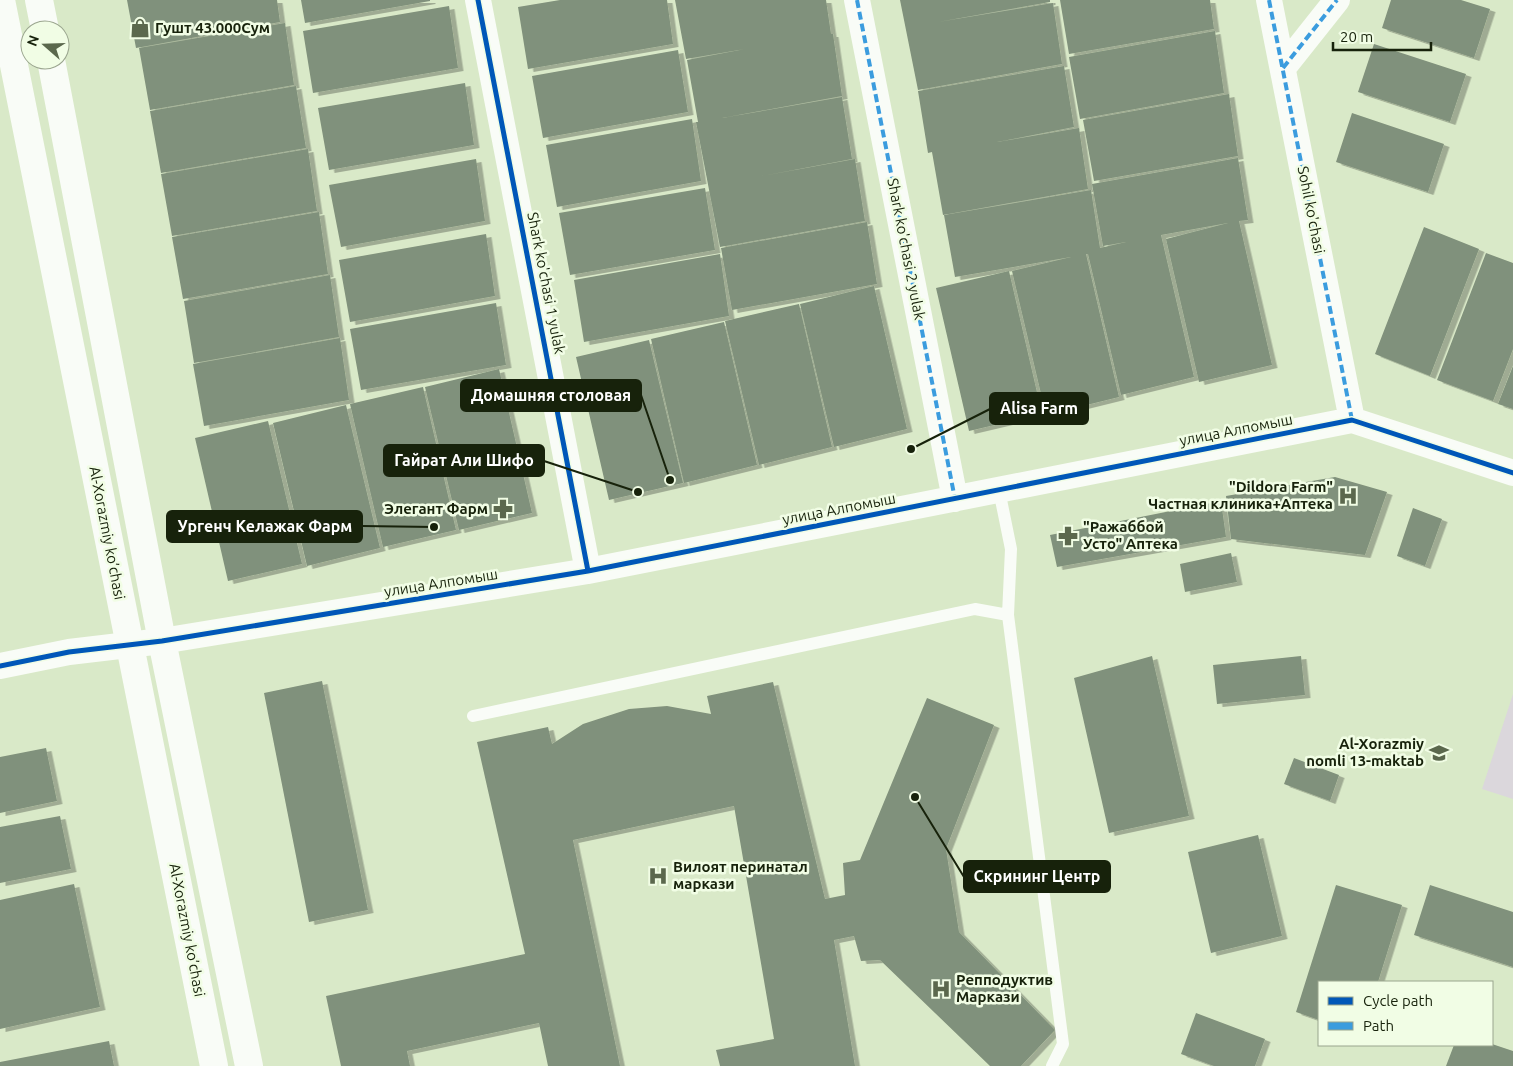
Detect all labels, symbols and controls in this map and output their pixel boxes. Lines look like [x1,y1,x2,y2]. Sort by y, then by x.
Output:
shop icon: Гушт 43.000Сум [129,17,151,39]
place label: Гушт 43.000Сум [155,19,270,36]
north arrow [20,20,70,70]
scale bar [1333,20,1430,52]
text: 20 m [1340,28,1373,45]
text: N [23,33,42,48]
street label: Sohil ko'chasi [1295,165,1328,255]
street label: Shark ko'chasi 2 yulak [884,177,929,322]
street label: Shark ko'chasi 1 yulak [524,211,569,356]
callout: Домашняя столовая [461,380,641,411]
text: Домашняя столовая [471,386,631,404]
callout: Alisa Farm [990,393,1088,424]
text: Alisa Farm [1000,399,1078,417]
street label: улица Алпомыш [1178,410,1294,449]
callout: Гайрат Али Шифо [384,445,544,476]
text: Гайрат Али Шифо [394,451,534,469]
street label: Al-Xorazmiy ko’chasi [86,465,129,601]
place label: "Dildora Farm" Частная клиника+Аптека [1148,478,1333,512]
hospital icon: "Dildora Farm" Частная клиника+Аптека [1337,485,1359,507]
street label: улица Алпомыш [781,489,897,528]
pharmacy icon: Элегант Фарм [492,498,514,520]
place label: Элегант Фарм [384,500,488,517]
callout: Ургенч Келажак Фарм [167,511,362,542]
text: Ургенч Келажак Фарм [178,517,352,535]
place label: "Ражаббой Усто" Аптека [1083,518,1178,552]
pharmacy icon: "Ражаббой Усто" Аптека [1057,525,1079,547]
street label: улица Алпомыш [383,565,499,600]
place label: Аl-Xоrаzmiy nоmli 13-mаktаb [1306,735,1424,769]
school or university icon: Аl-Xоrаzmiy nоmli 13-mаktаb [1428,742,1450,764]
place label: Вилоят перинатал маркази [673,858,808,892]
callout: Скрининг Центр [964,861,1110,892]
street label: Al-Xorazmiy ko’chasi [166,862,209,998]
hospital icon: Вилоят перинатал маркази [647,865,669,887]
text: Скрининг Центр [974,867,1100,885]
place label: Репподуктив Маркази [956,971,1053,1005]
hospital icon: Репподуктив Маркази [930,978,952,1000]
legend [1318,981,1493,1046]
text: Cycle path [1363,992,1433,1009]
text: Path [1363,1017,1394,1034]

